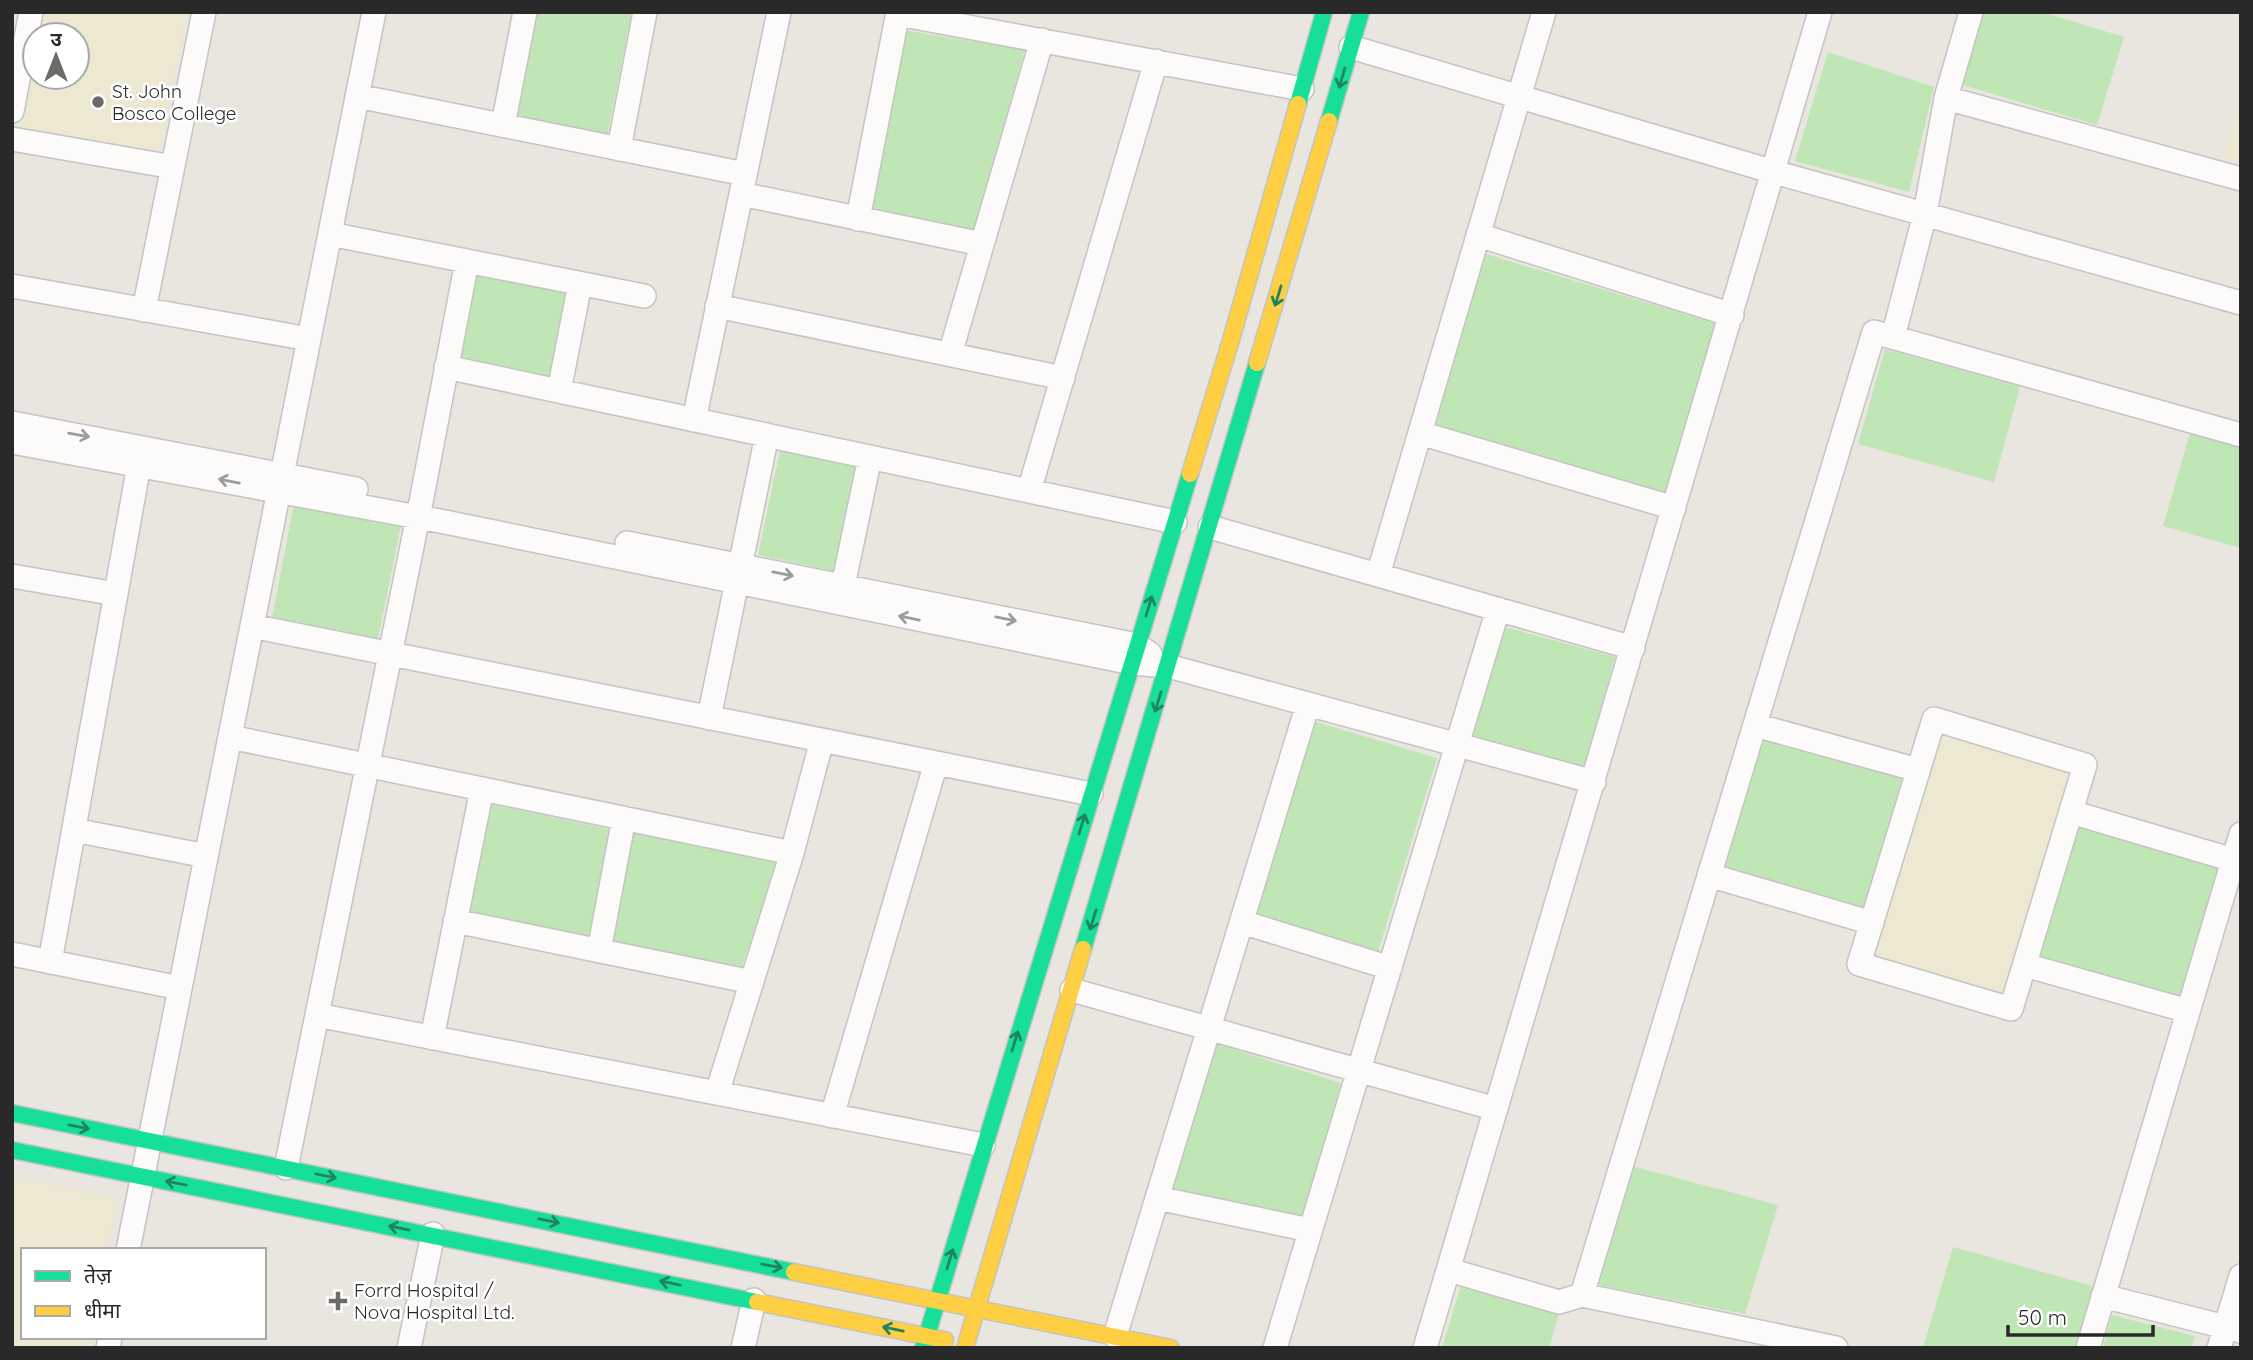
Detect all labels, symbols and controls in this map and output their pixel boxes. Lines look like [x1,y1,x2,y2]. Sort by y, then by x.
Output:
north arrow [21,21,91,91]
text: उ [50,27,62,51]
one-way arrow [1334,67,1347,89]
place label: St. John Bosco College [112,79,237,125]
marker: St. John Bosco College [90,94,106,110]
one-way arrow [1271,284,1284,307]
one-way arrow [68,428,90,442]
one-way arrow [218,474,241,488]
one-way arrow [771,568,794,582]
one-way arrow [1144,596,1156,618]
one-way arrow [898,610,921,624]
one-way arrow [994,612,1017,626]
one-way arrow [1150,691,1163,713]
one-way arrow [1077,813,1090,835]
one-way arrow [1085,909,1098,931]
one-way arrow [1010,1030,1023,1052]
one-way arrow [67,1120,90,1134]
one-way arrow [314,1170,337,1184]
one-way arrow [165,1176,188,1189]
one-way arrow [537,1215,560,1229]
one-way arrow [388,1220,411,1234]
legend [21,1248,266,1339]
one-way arrow [944,1248,957,1270]
one-way arrow [760,1260,783,1273]
text: तेज़ [84,1262,112,1288]
one-way arrow [659,1276,682,1290]
place label: Forrd Hospital / Nova Hospital Ltd. [354,1278,514,1324]
marker: Forrd Hospital / Nova Hospital Ltd. [328,1291,348,1311]
scale bar [2008,1294,2153,1338]
text: धीमा [84,1297,121,1323]
text: 50 m [2018,1304,2067,1330]
one-way arrow [882,1321,905,1335]

